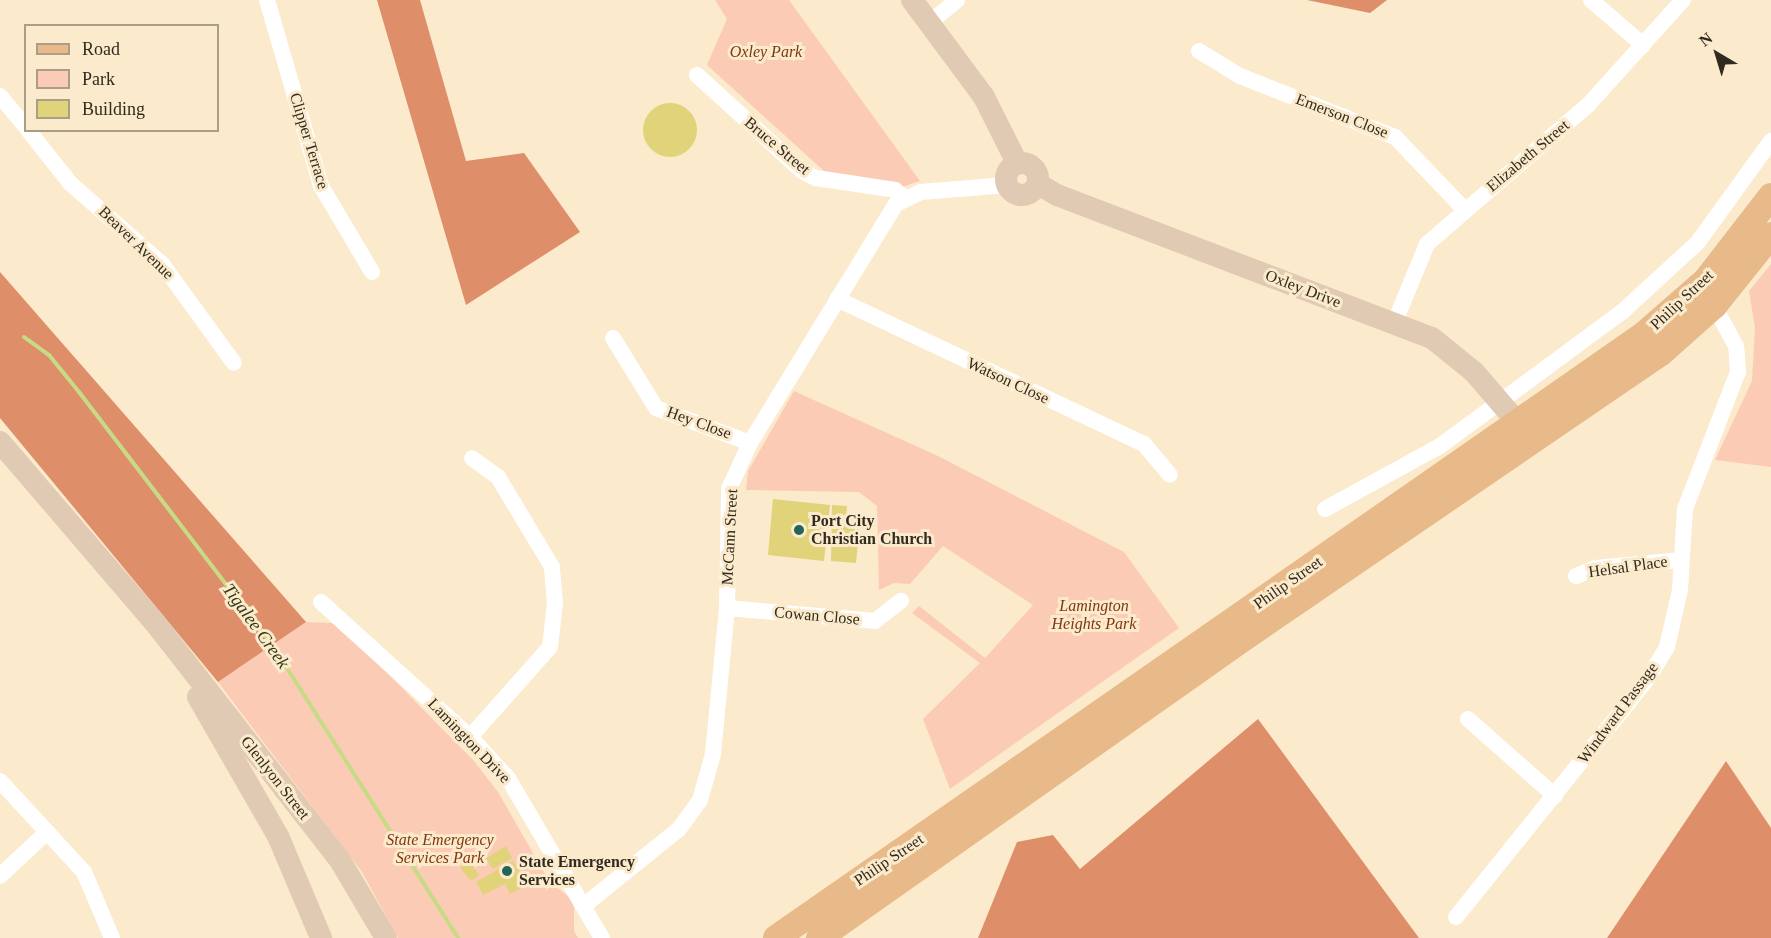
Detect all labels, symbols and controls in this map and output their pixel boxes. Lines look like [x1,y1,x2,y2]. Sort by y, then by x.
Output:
legend [24,24,219,132]
north arrow [1687,24,1747,84]
text: N [1696,29,1715,50]
text: Road [82,39,120,59]
park label: Oxley Park [730,42,802,62]
text: Park [82,69,115,89]
street label: Emerson Close [1293,90,1391,142]
street label: Clipper Terrace [285,91,333,191]
text: Building [82,99,145,119]
street label: Bruce Street [740,113,814,179]
street label: Elizabeth Street [1483,116,1573,196]
street label: Beaver Avenue [94,202,178,284]
street label: Oxley Drive [1262,266,1344,312]
street label: Philip Street [1646,266,1718,334]
street label: Watson Close [964,354,1052,408]
street label: Hey Close [664,403,734,443]
street label: McCann Street [718,488,742,586]
place label: Port City Christian Church [811,511,932,549]
marker: Port City Christian Church [792,523,806,537]
street label: Philip Street [1250,552,1326,614]
street label: Helsal Place [1587,552,1669,582]
water label: Tigalee Creek [218,579,294,673]
park label: Lamington Heights Park [1052,596,1136,634]
street label: Cowan Close [773,603,861,629]
street label: Windward Passage [1574,659,1662,767]
street label: Lamington Drive [424,695,514,787]
street label: Glenlyon Street [236,732,314,824]
park label: State Emergency Services Park [386,830,494,868]
street label: Philip Street [851,830,927,890]
place label: State Emergency Services [519,852,635,890]
marker: State Emergency Services [500,864,514,878]

